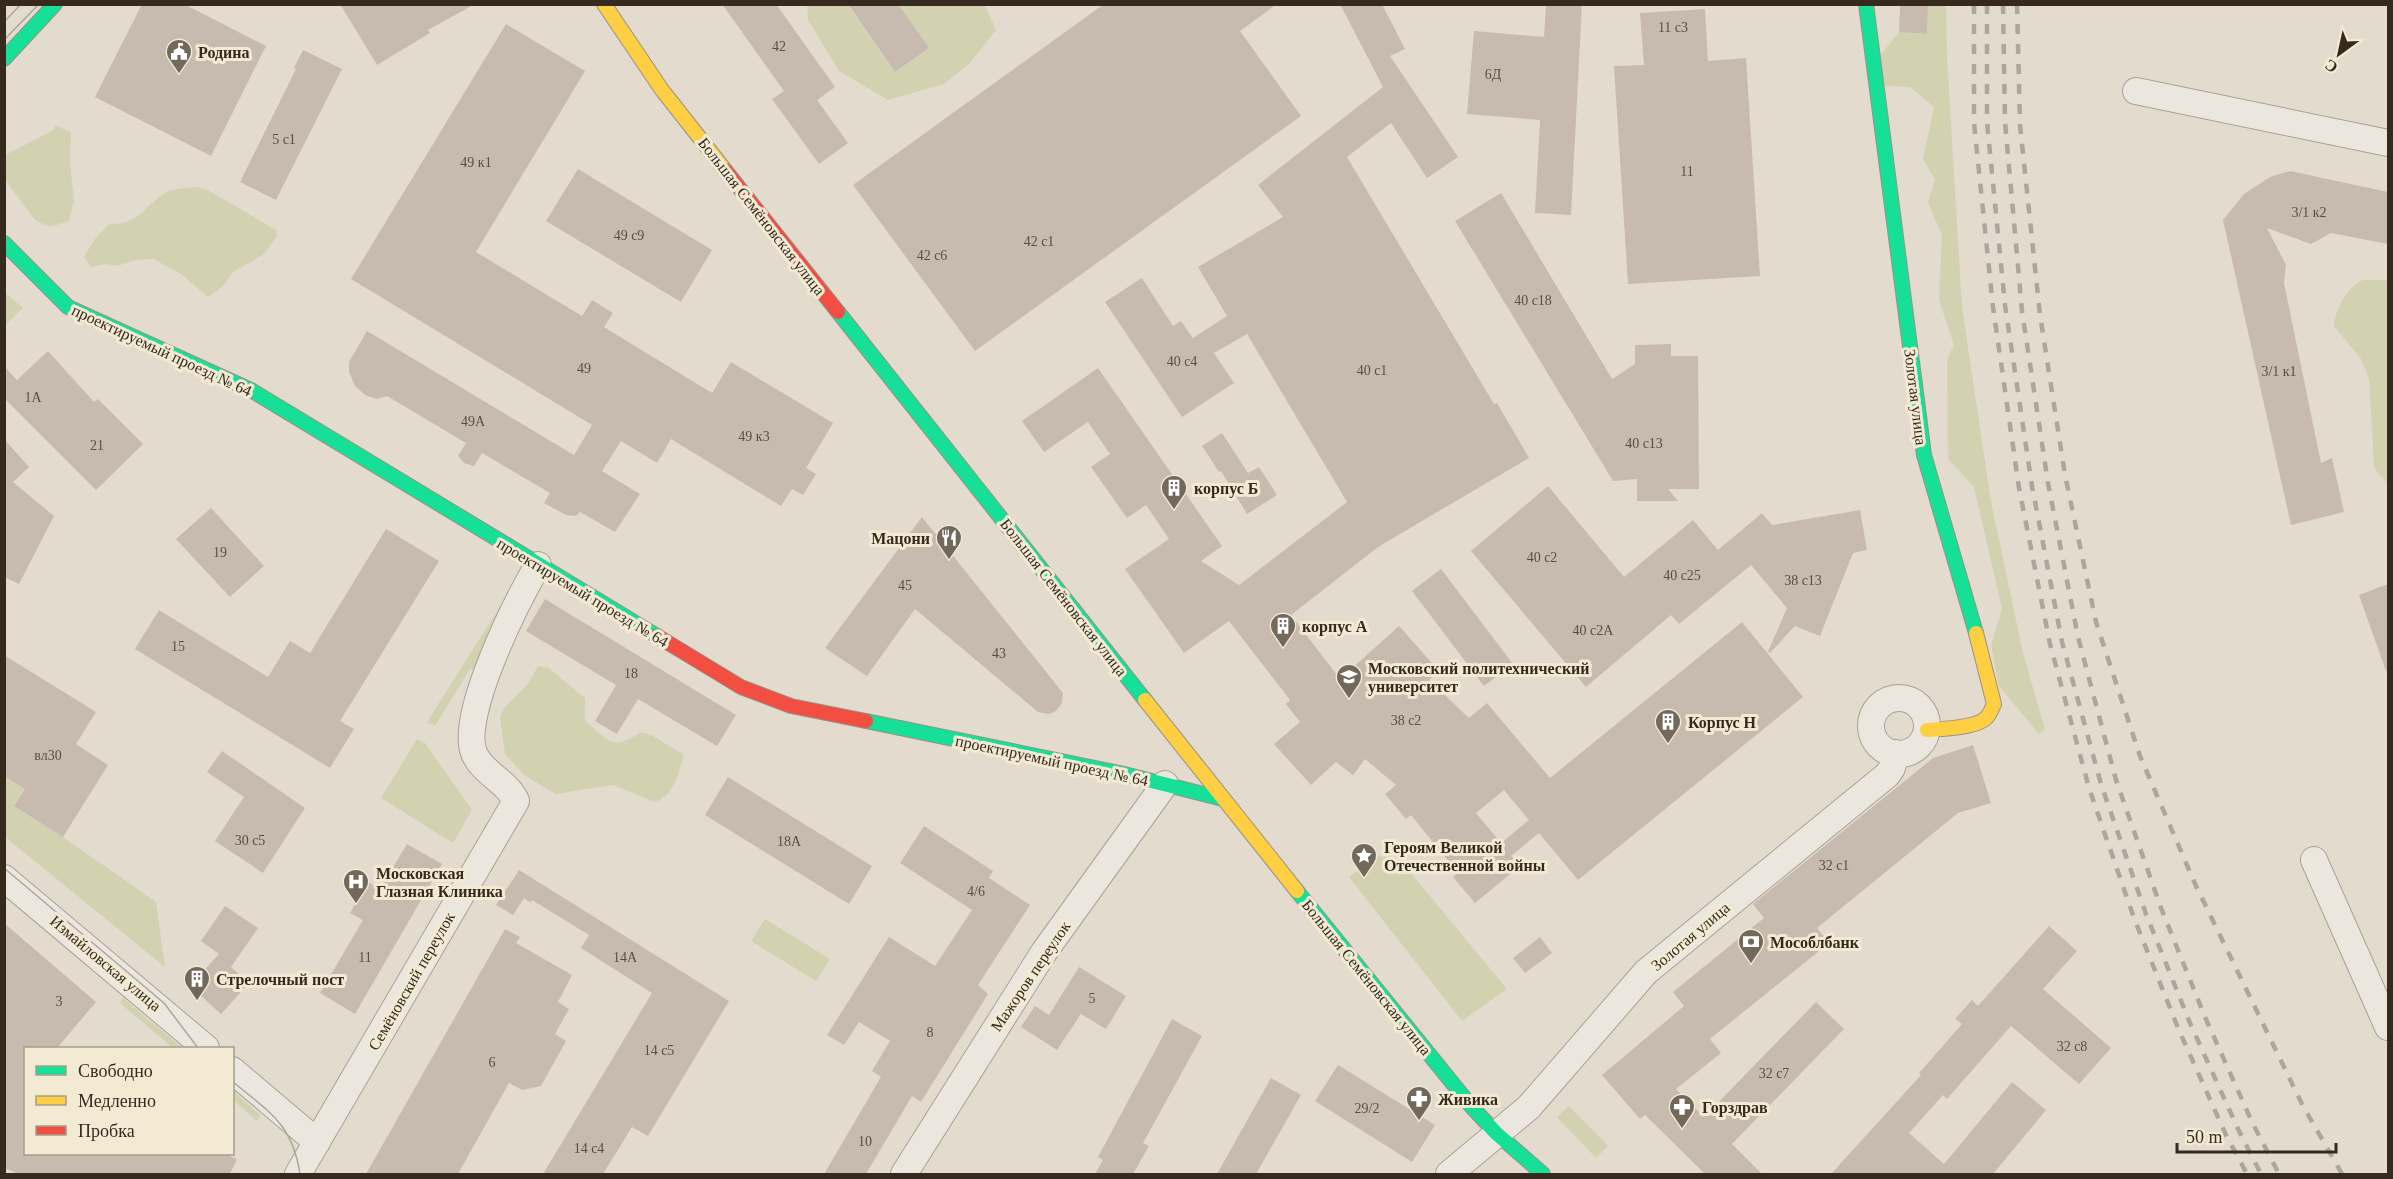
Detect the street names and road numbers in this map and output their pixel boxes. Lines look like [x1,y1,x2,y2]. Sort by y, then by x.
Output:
street label: Большая Семёновская улица [694,134,828,299]
street label: проектируемый проезд № 64 [69,301,254,401]
street label: Золотая улица [1900,348,1930,446]
street label: Большая Семёновская улица [996,515,1130,680]
street label: проектируемый проезд № 64 [494,535,671,651]
street label: проектируемый проезд № 64 [954,732,1150,790]
street label: Большая Семёновская улица [1298,896,1435,1059]
street label: Золотая улица [1648,899,1733,975]
street label: Семёновский переулок [365,909,459,1054]
street label: Измайловская улица [46,912,165,1015]
street label: Мажоров переулок [987,918,1074,1035]

